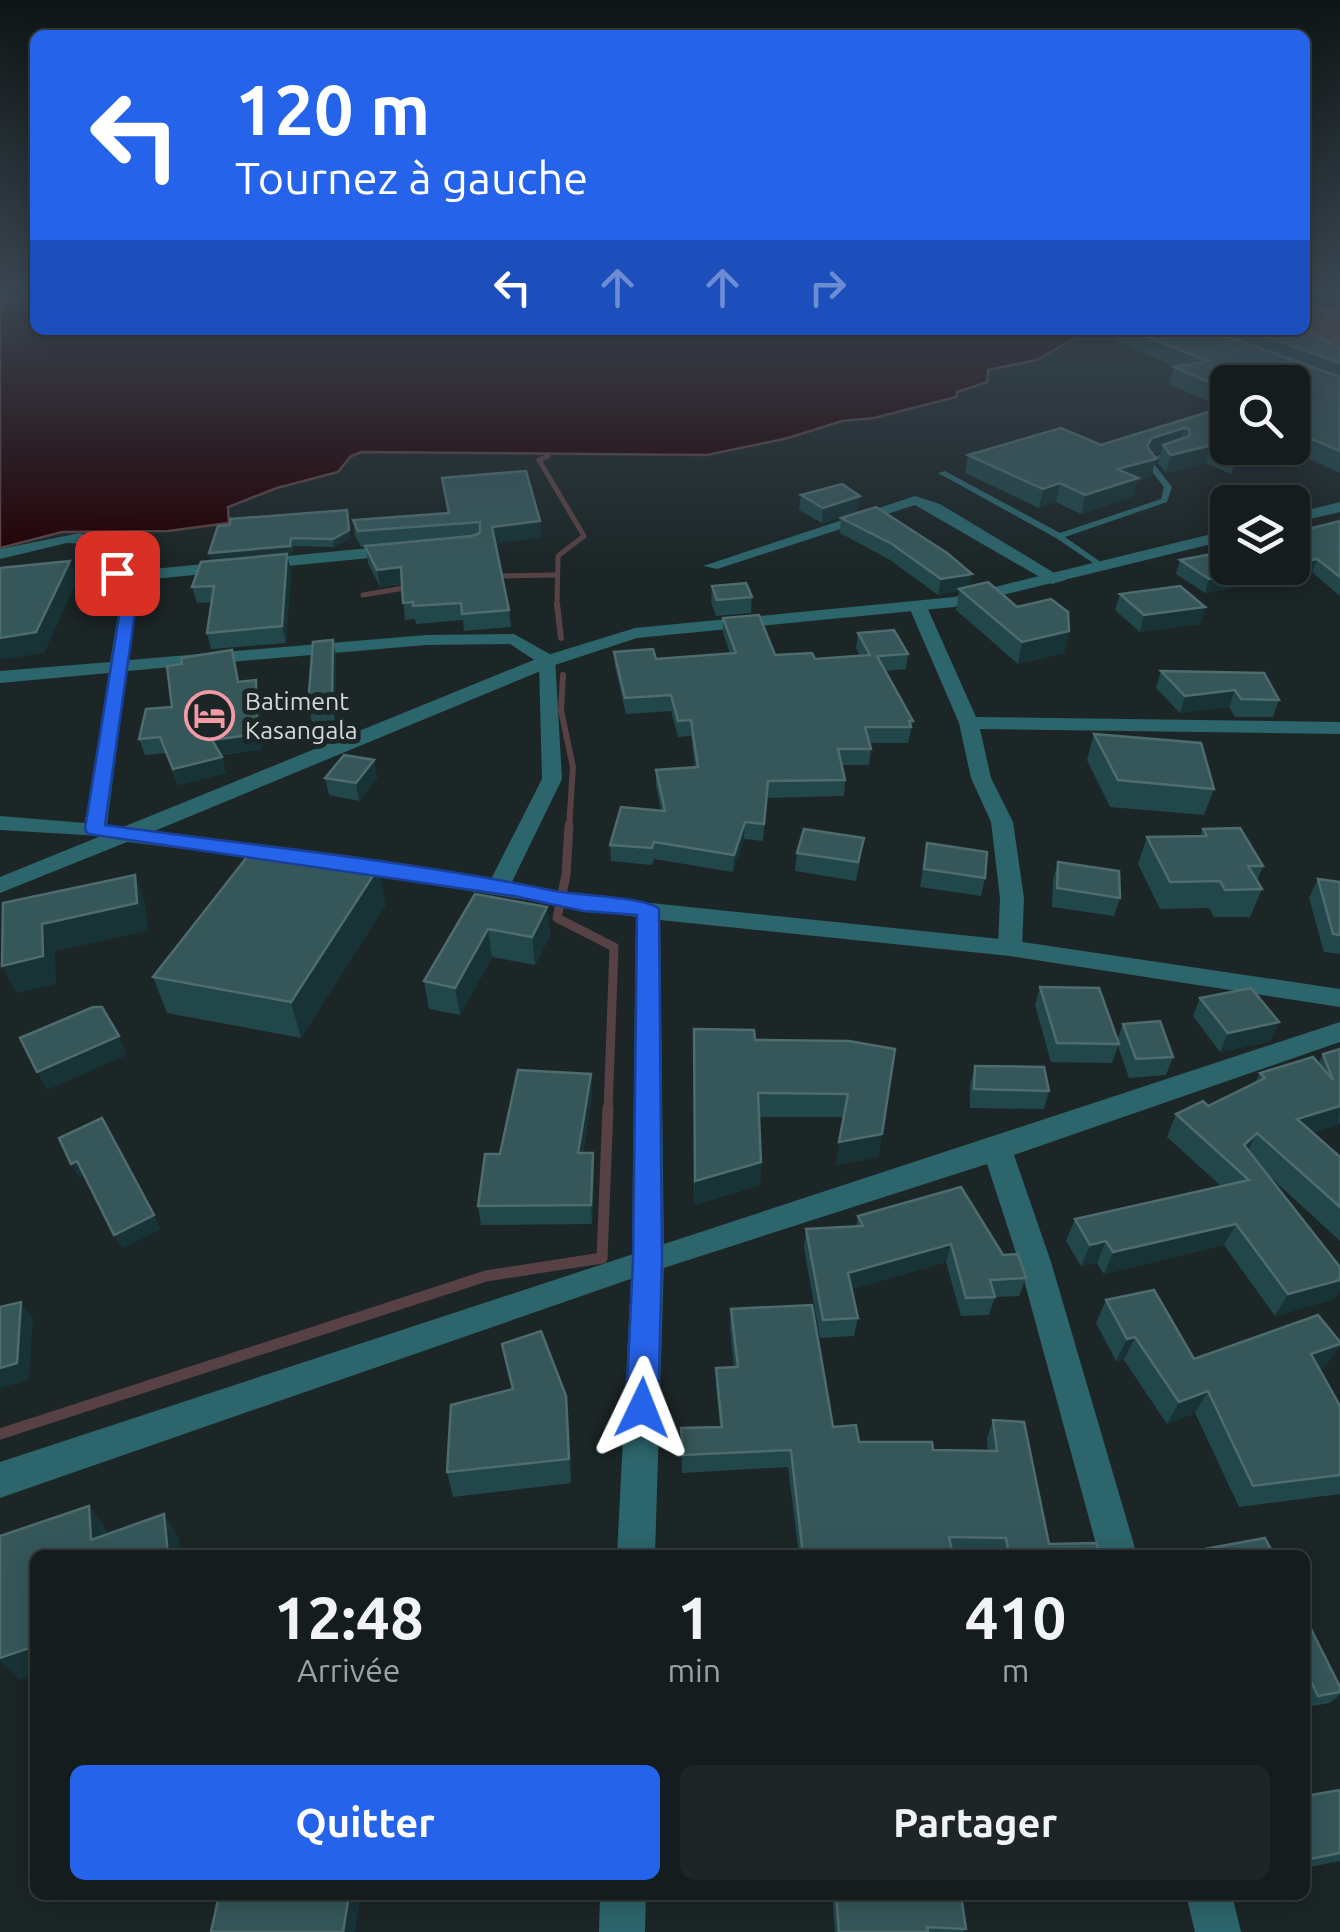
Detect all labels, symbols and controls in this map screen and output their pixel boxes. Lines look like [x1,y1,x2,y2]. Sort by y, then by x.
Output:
icon: left [70,70,200,200]
text: 120 m [235,70,430,148]
text: Tournez à gauche [235,152,588,203]
icon: left [485,260,540,315]
icon: ahead [590,260,645,315]
icon: ahead [695,260,750,315]
icon: right [800,260,855,315]
map controls [1210,365,1310,585]
button: search [1210,365,1310,465]
button: layers [1210,485,1310,585]
pin [75,531,160,616]
icon: arrive [90,546,145,601]
place label: Batiment Kasangala [245,687,358,744]
hotel icon: Batiment Kasangala [184,689,236,741]
position arrow [590,1356,694,1460]
text: 12:48 [274,1583,424,1650]
text: 1 [677,1583,711,1650]
text: 410 [965,1583,1066,1650]
text: Arrivée [297,1652,401,1688]
text: min [667,1652,721,1688]
text: m [1002,1652,1029,1688]
button: Quitter [70,1765,660,1880]
button: Partager [680,1765,1270,1880]

